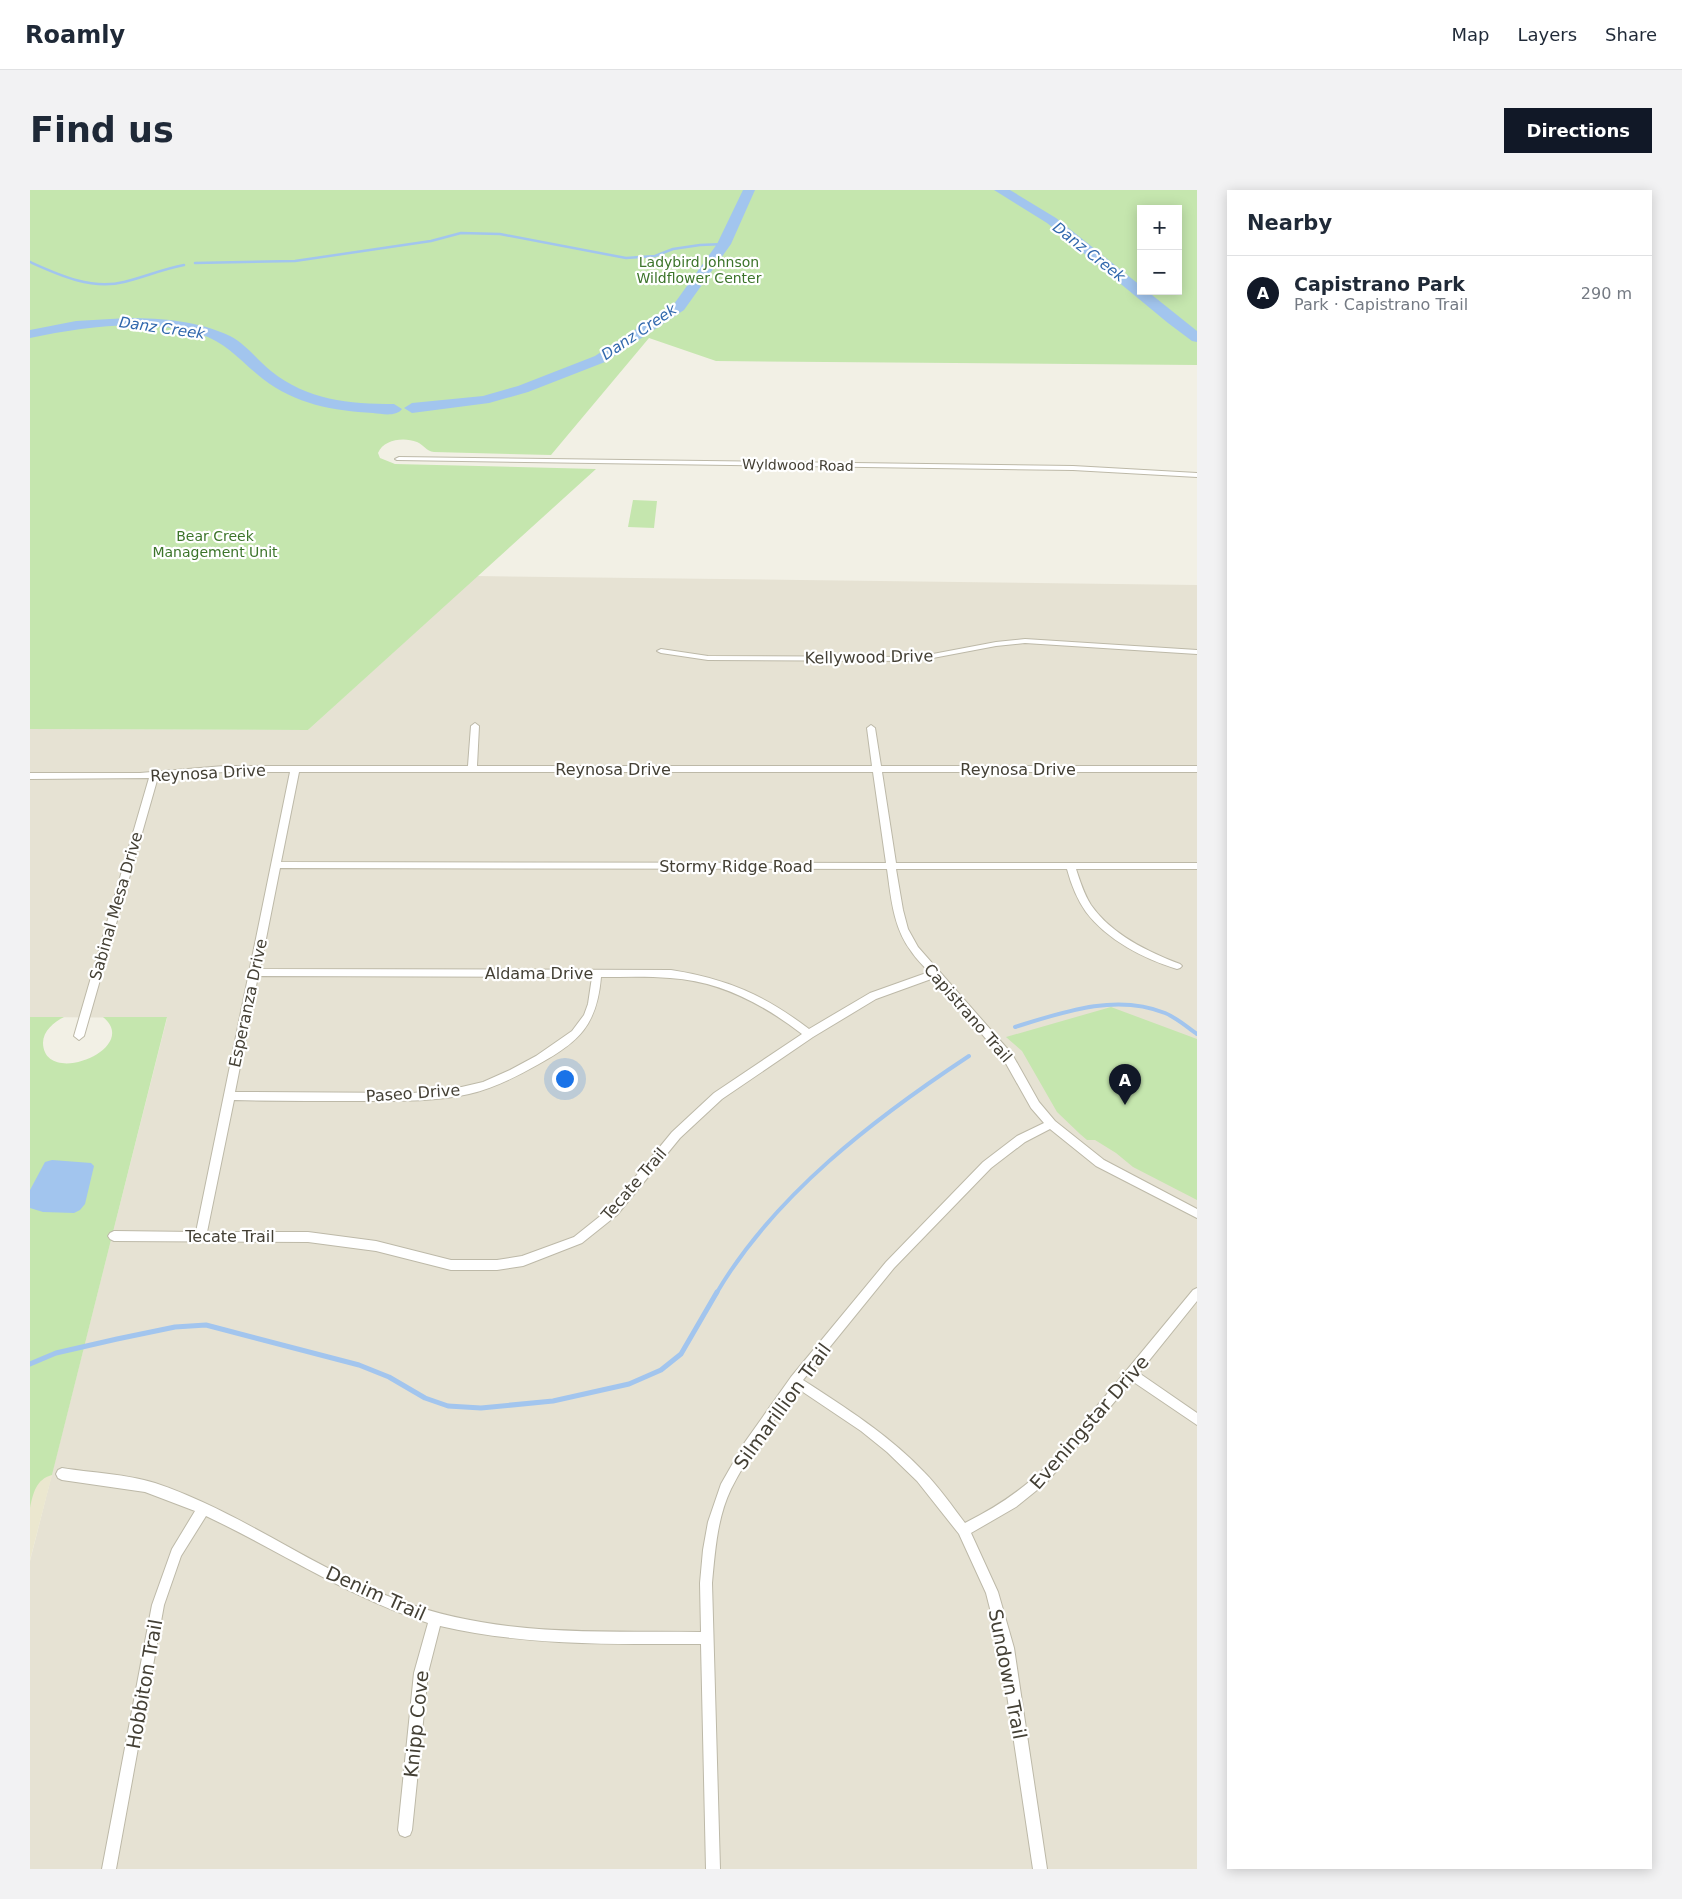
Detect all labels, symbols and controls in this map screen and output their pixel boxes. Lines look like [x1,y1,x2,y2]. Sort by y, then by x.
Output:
text: Roamly [25,21,125,49]
text: Map [1451,24,1489,45]
text: Layers [1517,24,1577,45]
text: Share [1605,24,1657,45]
button: Directions [1504,108,1652,153]
text: Find us [30,110,174,150]
map controls [1137,205,1182,295]
button: + [1137,205,1182,250]
text: Nearby [1247,211,1332,235]
water label: Danz Creek [1049,218,1130,287]
button: − [1137,250,1182,295]
park label: Ladybird Johnson Wildflower Center [637,254,762,286]
text: Capistrano Park [1294,273,1465,295]
text: A [1257,284,1269,303]
text: 290 m [1581,284,1632,303]
text: Park · Capistrano Trail [1294,295,1468,314]
water label: Danz Creek [598,300,681,364]
water label: Danz Creek [118,313,207,343]
street label: Wyldwood Road [742,456,854,474]
park label: Bear Creek Management Unit [152,528,278,560]
street label: Kellywood Drive [805,646,933,668]
street label: Reynosa Drive [150,760,266,786]
street label: Reynosa Drive [555,760,671,779]
street label: Reynosa Drive [960,760,1076,779]
street label: Sabinal Mesa Drive [86,830,146,982]
street label: Stormy Ridge Road [659,857,813,876]
street label: Esperanza Drive [225,937,271,1069]
street label: Capistrano Trail [920,960,1016,1066]
street label: Aldama Drive [485,964,593,983]
pin: A [1109,1064,1141,1105]
your location [552,1066,578,1092]
street label: Paseo Drive [365,1080,461,1106]
street label: Tecate Trail [597,1144,670,1225]
street label: Tecate Trail [184,1227,275,1246]
street label: Silmarillion Trail [729,1339,835,1473]
street label: Eveningstar Drive [1025,1351,1153,1493]
street label: Denim Trail [323,1561,429,1625]
street label: Sundown Trail [985,1607,1031,1741]
street label: Hobbiton Trail [122,1617,166,1751]
street label: Knipp Cove [399,1669,433,1779]

